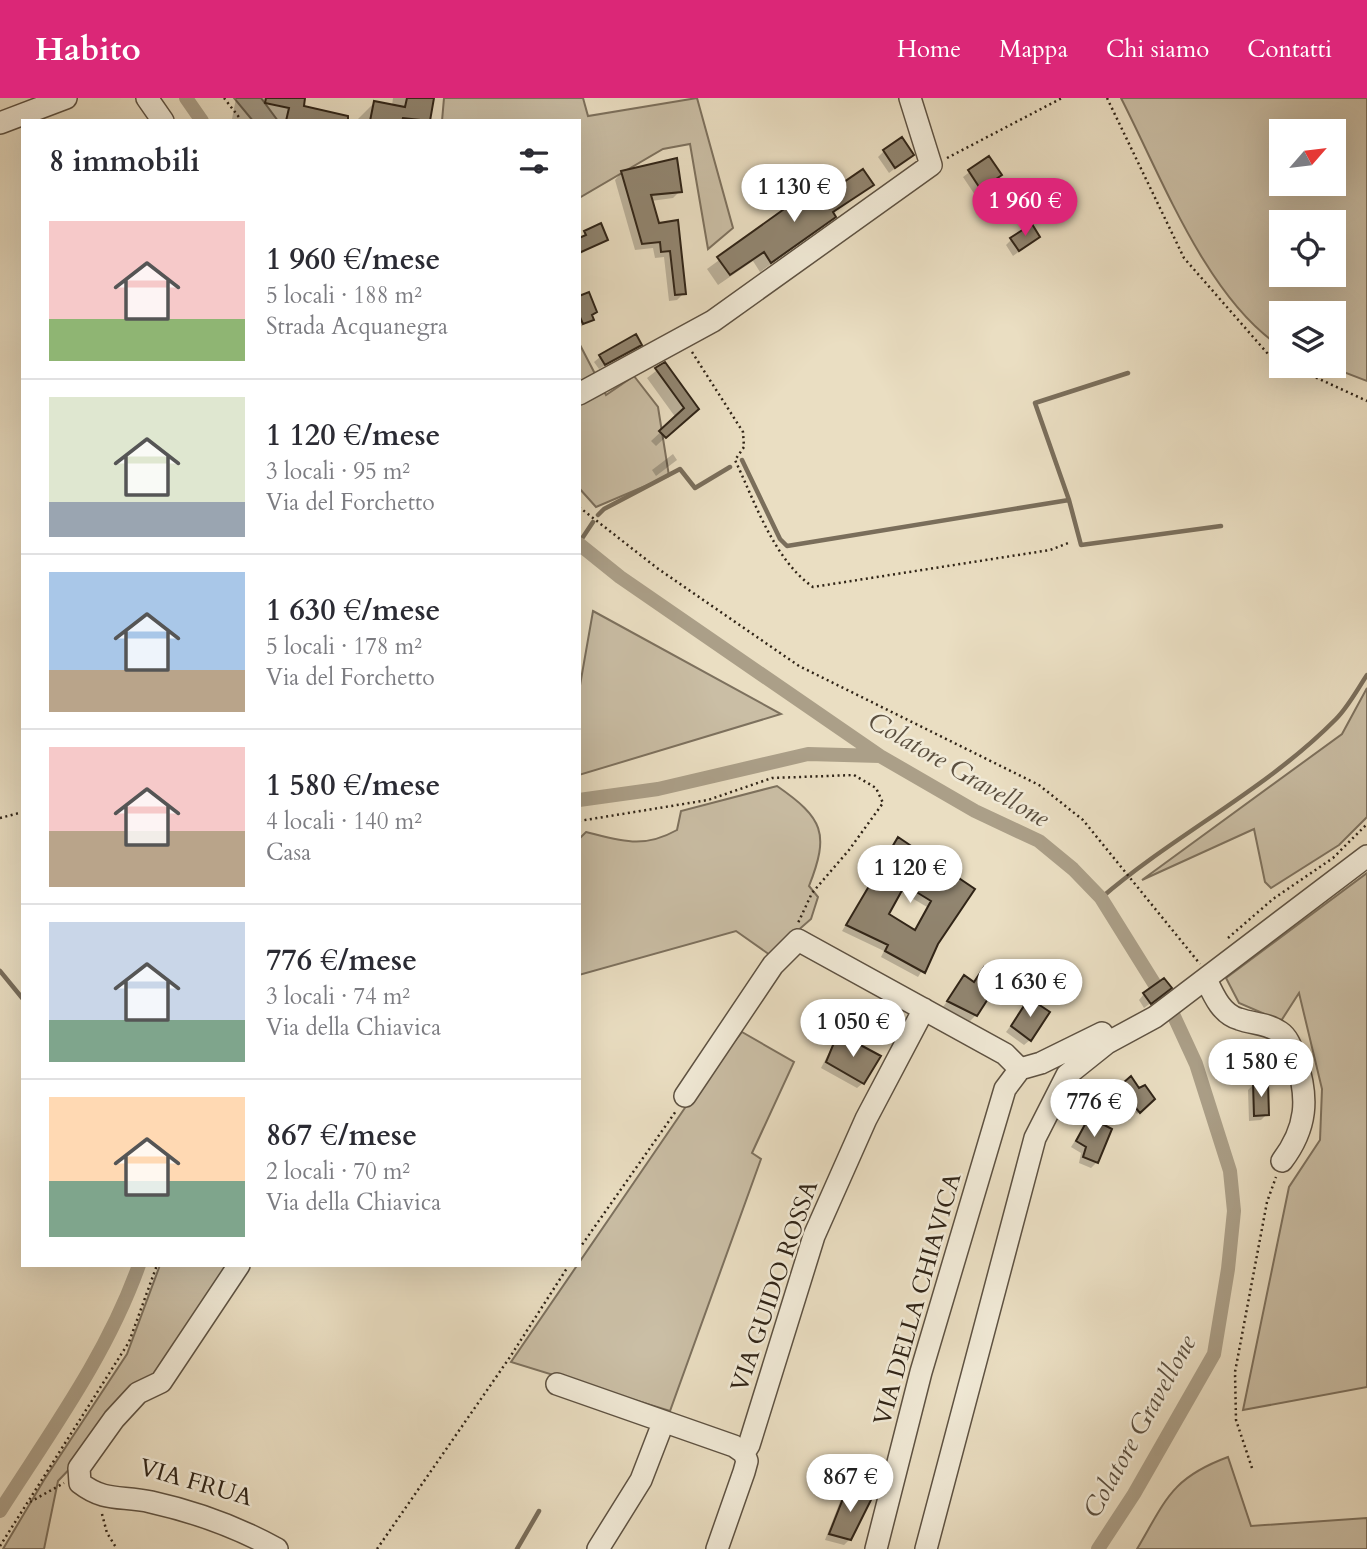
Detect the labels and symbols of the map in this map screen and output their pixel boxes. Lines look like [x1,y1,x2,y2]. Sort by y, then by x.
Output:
north arrow [1269,119,1346,196]
pin: 1 130 € [729,164,859,224]
pin: 1 960 € [960,178,1090,238]
water label: Colatore Gravellone [862,703,1057,836]
pin: 1 120 € [845,846,975,905]
pin: 1 630 € [965,960,1095,1019]
pin: 1 050 € [788,1000,918,1059]
pin: 1 580 € [1196,1040,1326,1099]
pin: 776 € [1045,1080,1143,1139]
street label: VIA DELLA CHIAVICA [866,1168,970,1429]
street label: VIA GUIDO ROSSA [723,1175,826,1396]
water label: Colatore Gravellone [1075,1328,1205,1524]
street label: VIA FRUA [135,1451,257,1515]
pin: 867 € [801,1454,899,1514]

